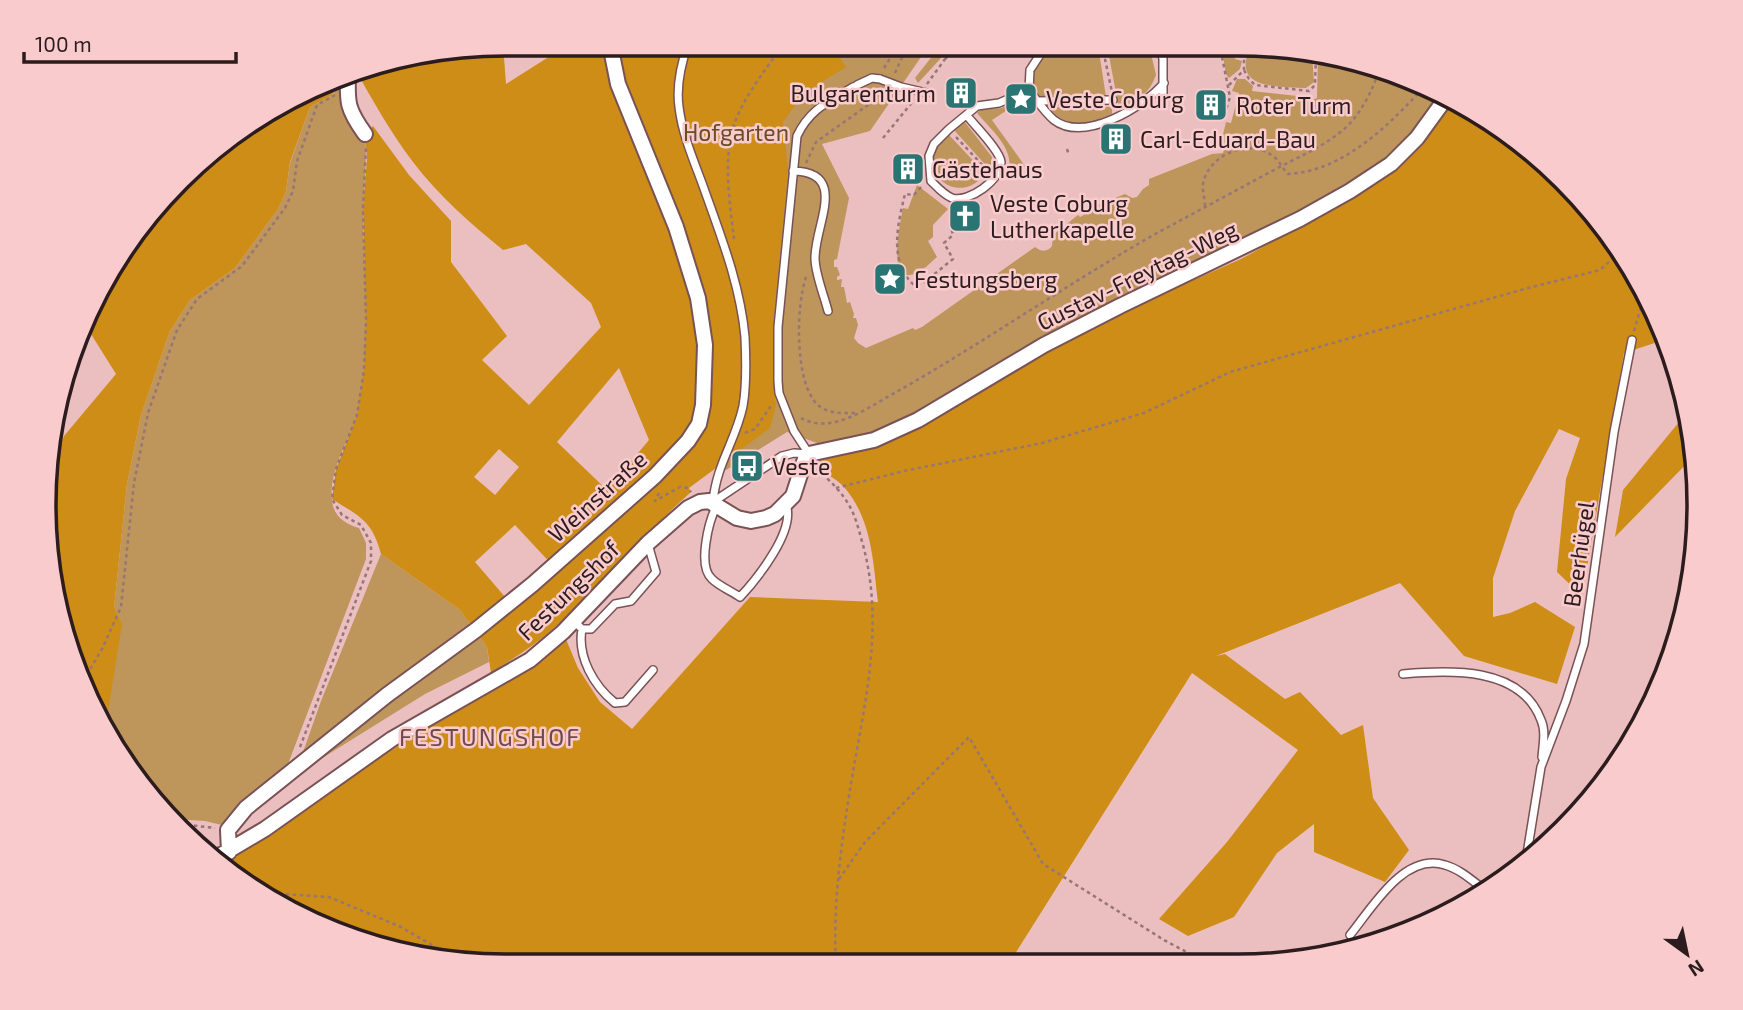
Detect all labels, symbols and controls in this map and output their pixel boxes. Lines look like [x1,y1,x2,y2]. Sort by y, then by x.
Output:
scale bar [24,21,236,65]
text: 100 m [35,31,92,56]
building icon: Bulgarenturm [942,74,980,112]
place label: Bulgarenturm [791,79,936,107]
place icon: Veste Coburg [1002,80,1040,118]
place label: Veste Coburg [1046,85,1184,113]
building icon: Roter Turm [1192,86,1230,124]
place label: Roter Turm [1236,91,1351,119]
park label: Hofgarten [683,118,789,146]
building icon: Carl-Eduard-Bau [1097,120,1135,158]
place label: Carl-Eduard-Bau [1140,125,1316,153]
building icon: Gästehaus [889,150,927,188]
place label: Gästehaus [932,155,1043,183]
place label: Veste Coburg Lutherkapelle [990,189,1135,243]
church icon: Veste Coburg Lutherkapelle [946,197,984,235]
street label: Gustav-Freytag-Weg [1032,214,1242,336]
place icon: Festungsberg [871,260,909,298]
place label: Festungsberg [914,265,1057,293]
street label: Weinstraße [542,444,652,548]
bus stop icon: Veste [728,447,766,485]
place label: Veste [772,452,830,480]
street label: Beerhügel [1557,499,1599,609]
street label: Festungshof [511,534,626,646]
district label: FESTUNGSHOF [399,722,581,751]
north arrow [1652,919,1722,989]
text: N [1685,955,1709,982]

